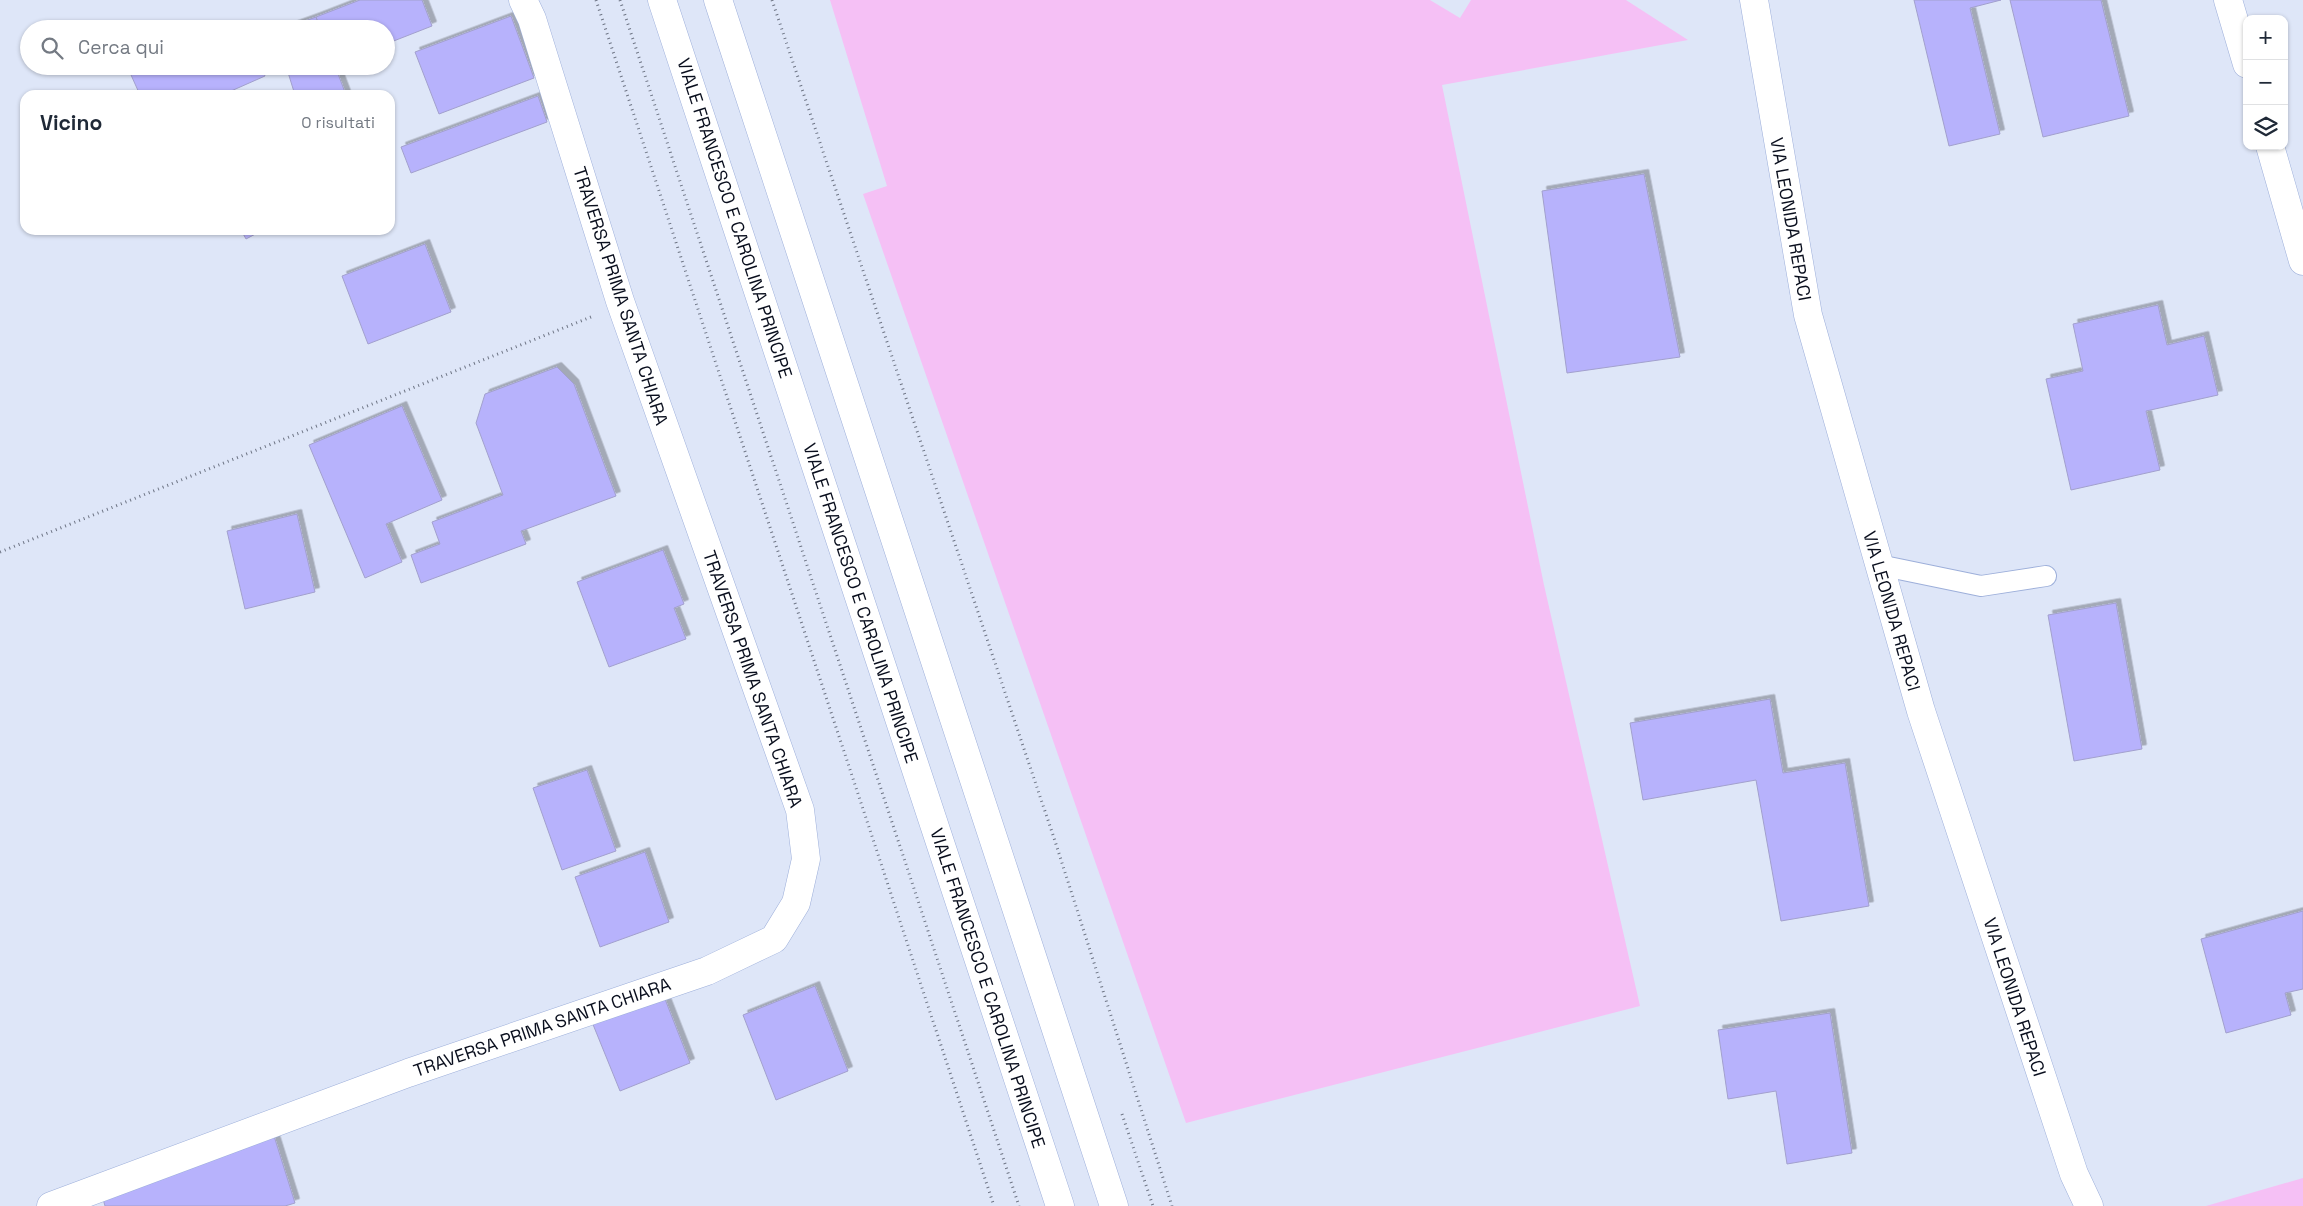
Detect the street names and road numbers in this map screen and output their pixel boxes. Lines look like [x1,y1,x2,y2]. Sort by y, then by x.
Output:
street label: VIALE FRANCESCO E CAROLINA PRINCIPE [672,55,798,381]
street label: VIA LEONIDA REPACI [1765,136,1817,302]
street label: TRAVERSA PRIMA SANTA CHIARA [568,164,674,428]
street label: VIALE FRANCESCO E CAROLINA PRINCIPE [798,440,924,766]
street label: VIA LEONIDA REPACI [1858,528,1926,694]
street label: TRAVERSA PRIMA SANTA CHIARA [698,547,808,811]
street label: VIALE FRANCESCO E CAROLINA PRINCIPE [925,825,1051,1151]
street label: VIA LEONIDA REPACI [1978,915,2052,1079]
street label: TRAVERSA PRIMA SANTA CHIARA [410,972,674,1082]

